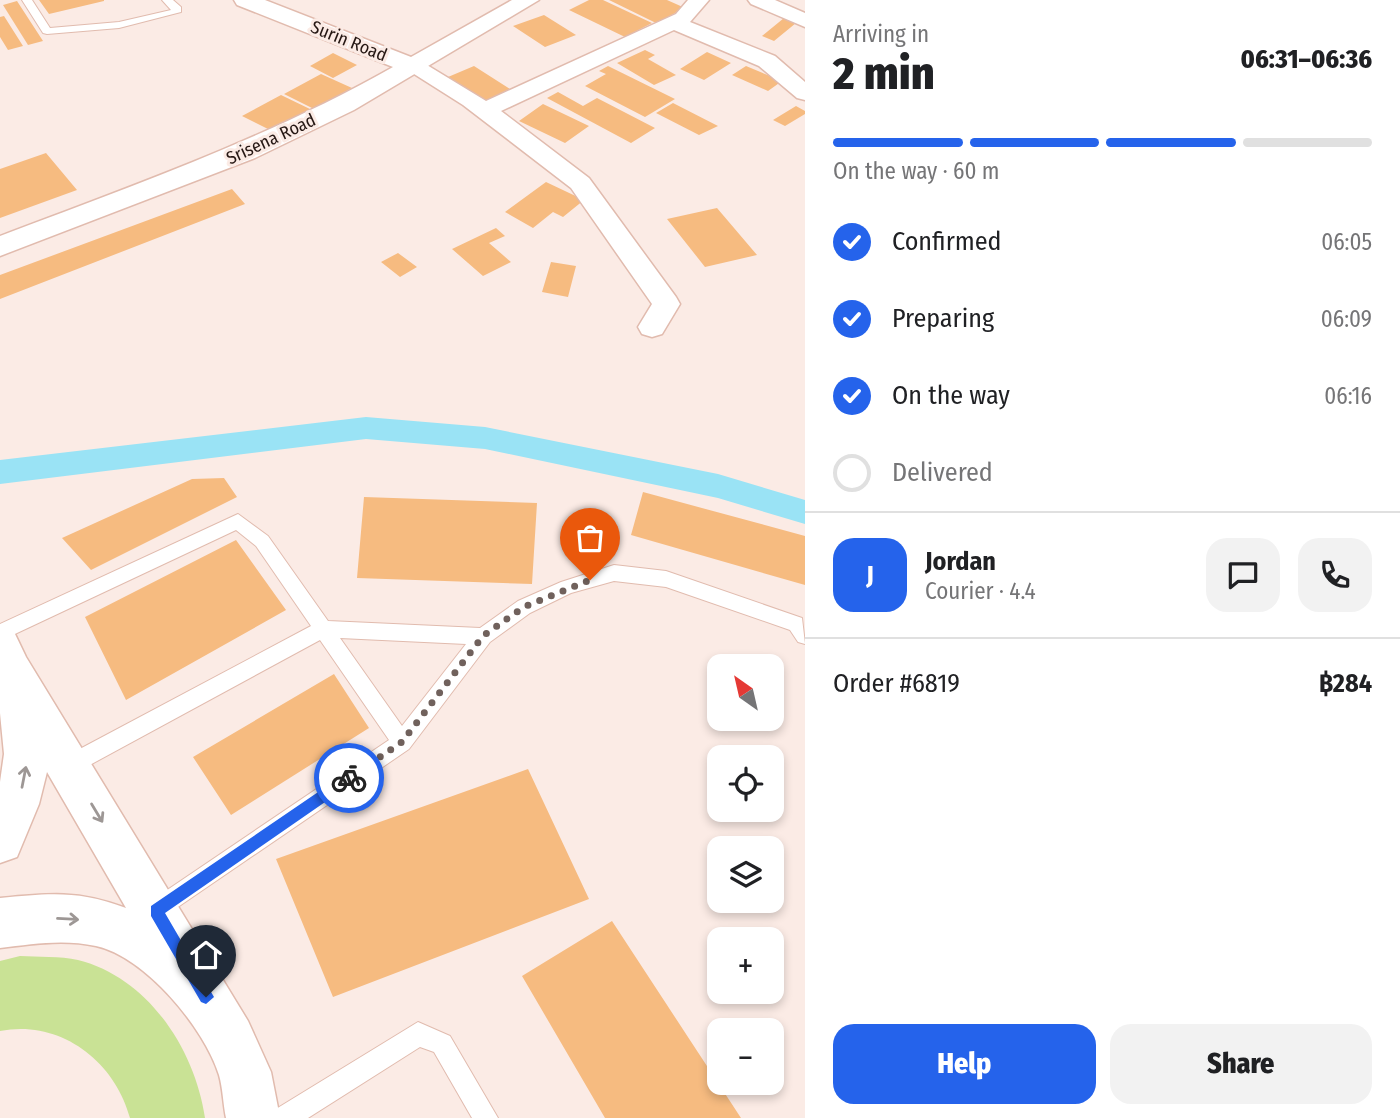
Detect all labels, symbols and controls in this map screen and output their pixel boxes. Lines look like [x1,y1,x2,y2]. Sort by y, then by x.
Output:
street label: Surin Road [308,16,390,66]
text: Arriving in [833,20,929,48]
text: 06:31–06:36 [1241,44,1372,75]
text: 2 min [833,46,935,101]
street label: Srisena Road [223,109,319,169]
text: On the way · 60 m [833,157,1000,185]
icon: check [833,223,871,261]
text: Confirmed [892,226,1002,257]
text: 06:05 [1321,228,1372,256]
icon: check [833,300,871,338]
text: Preparing [892,303,994,334]
text: 06:09 [1321,305,1372,333]
icon: check [833,377,871,415]
text: On the way [892,380,1010,411]
text: 06:16 [1324,382,1372,410]
text: Delivered [892,457,993,488]
pin [560,508,620,580]
icon: bag [571,519,609,557]
button: chat [1206,538,1280,612]
button: phone [1298,538,1372,612]
text: Jordan [925,546,996,577]
text: J [866,560,874,591]
text: Courier · 4.4 [925,577,1036,605]
north arrow [707,654,784,732]
map controls [707,654,784,1095]
text: Order #6819 [833,668,960,699]
text: ฿284 [1319,668,1372,699]
courier [314,743,384,813]
button: locate [707,745,784,822]
icon: bike [330,759,368,797]
one-way arrow [18,766,32,789]
one-way arrow [90,803,104,823]
button: layers [707,836,784,913]
one-way arrow [56,913,79,926]
pin [176,925,236,997]
button: + [707,927,784,1004]
icon: home [187,936,225,974]
button: − [707,1018,784,1095]
button: Help [833,1024,1096,1104]
button: Share [1110,1024,1372,1104]

